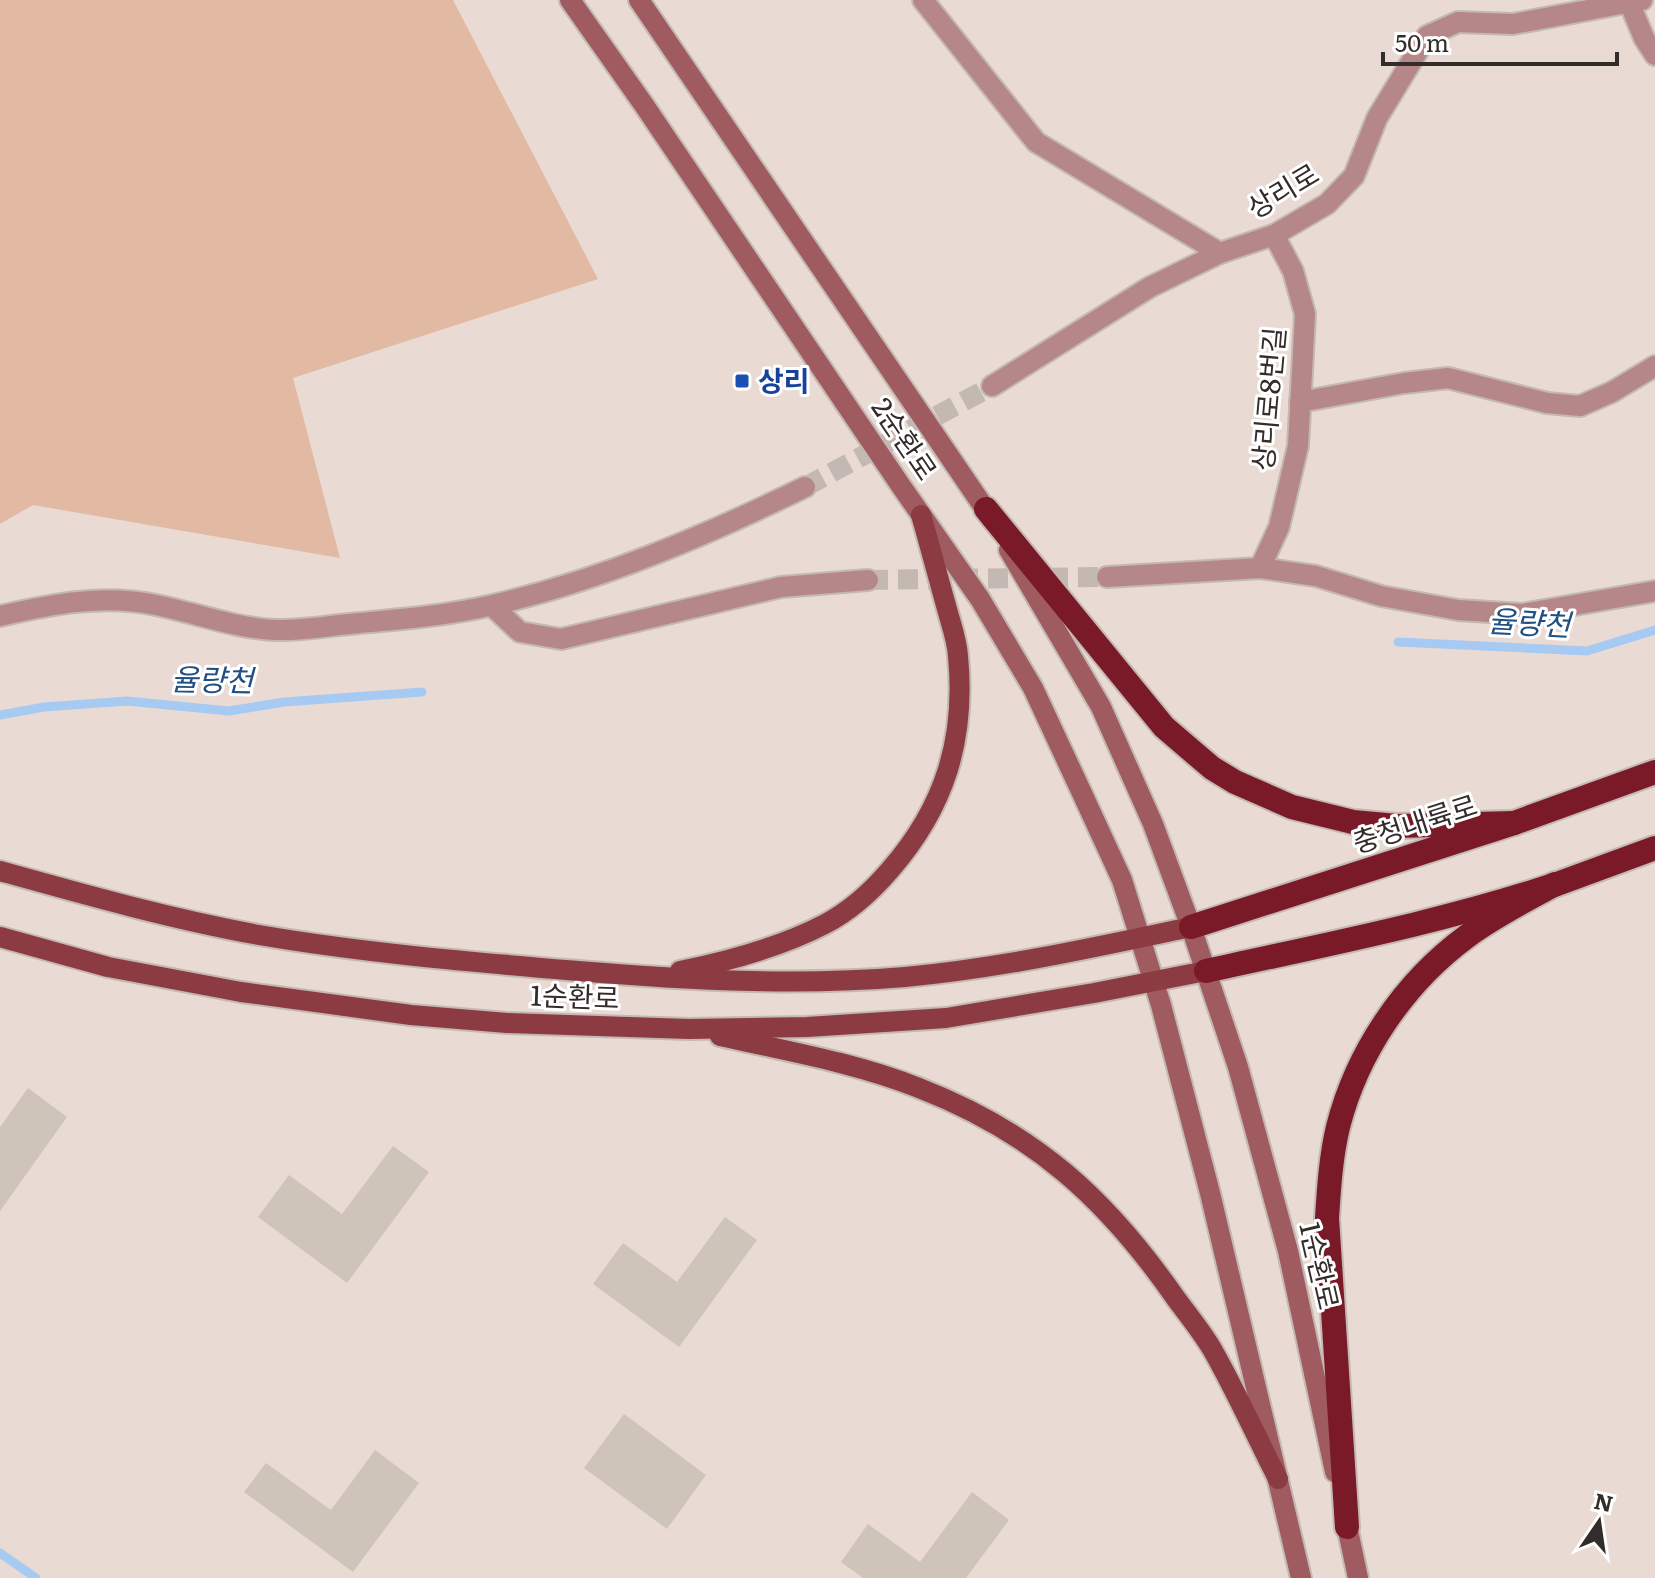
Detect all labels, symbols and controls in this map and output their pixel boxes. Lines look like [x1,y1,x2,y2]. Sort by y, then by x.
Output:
scale bar [1383,16,1617,66]
text: 50 m [1395,24,1449,59]
street label: 상리로 [1238,151,1326,227]
street label: 상리로8번길 [1240,325,1294,472]
place label: 상리 [758,358,810,400]
marker: 상리 [733,372,751,390]
street label: 2순환로 [863,388,949,488]
water label: 율량천 [1487,597,1575,645]
water label: 율량천 [170,655,257,701]
street label: 충청내륙로 [1347,782,1482,862]
street label: 1순환로 [530,972,620,1018]
street label: 1순환로 [1291,1218,1351,1313]
north arrow [1559,1482,1639,1562]
text: N [1591,1483,1617,1519]

